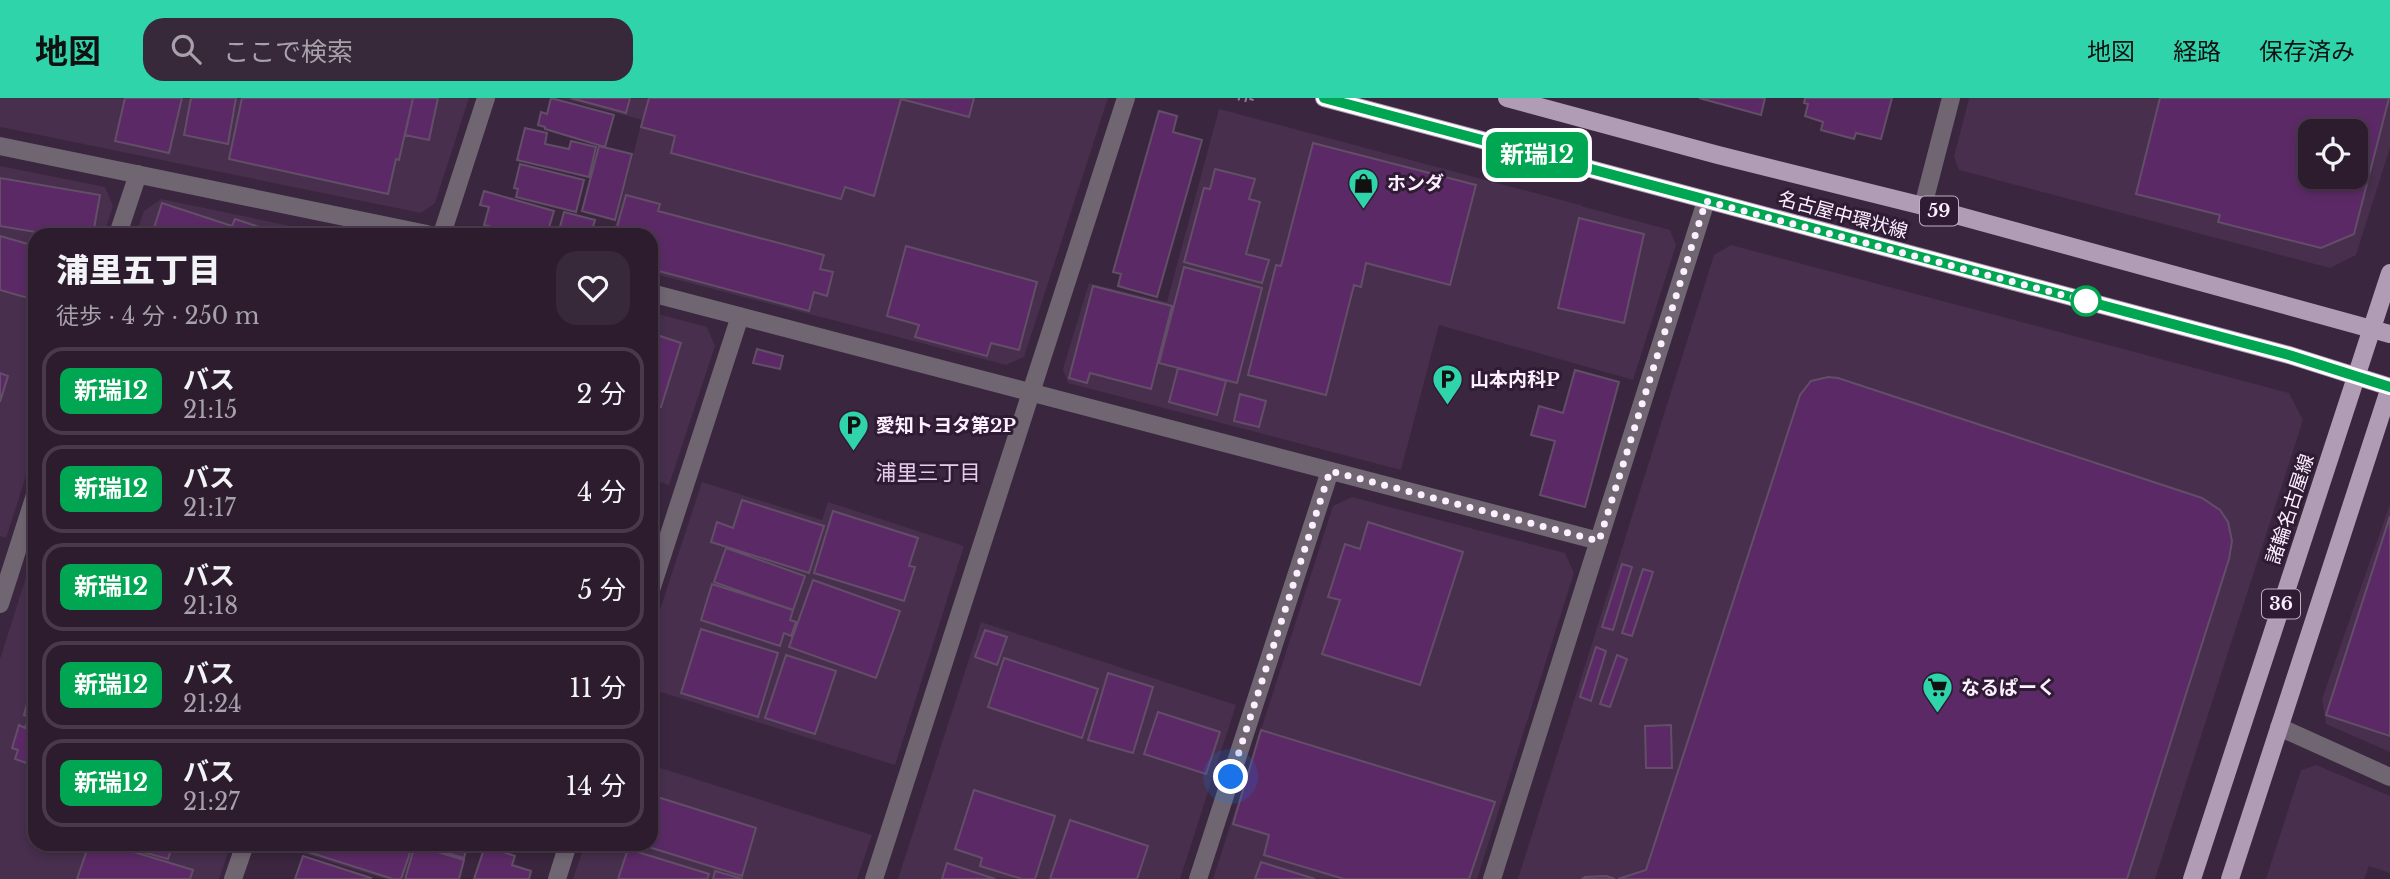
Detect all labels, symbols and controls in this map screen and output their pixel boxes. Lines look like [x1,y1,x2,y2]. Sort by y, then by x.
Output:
search box [143,18,633,81]
icon: search [167,30,205,68]
text: 地図 [35,31,101,72]
text: ここで検索 [223,36,353,68]
text: 地図 [2087,37,2135,66]
text: 経路 [2173,37,2221,66]
text: 保存済み [2259,37,2355,66]
map controls [2298,119,2368,189]
button: locate [2298,119,2368,189]
line badge: 新瑞12 [1488,132,1586,178]
text: 新瑞12 [1500,140,1574,169]
shop icon: ホンダ [1347,166,1381,210]
place label: ホンダ [1387,172,1444,195]
street label: 名古屋中環状線 [1776,187,1910,243]
road number: 59 [1920,196,1958,226]
text: 浦里五丁目 [56,250,221,291]
button: heart [556,251,630,325]
unlabelled marker [2071,286,2101,316]
text: 徒歩 · 4 分 · 250 m [56,302,260,330]
parking icon: 山本内科P [1430,362,1464,406]
text: バス [183,364,235,396]
place label: 山本内科P [1470,368,1560,391]
text: 新瑞12 [74,376,148,405]
text: 2 分 [577,378,626,410]
text: 21:15 [183,396,237,424]
parking icon: 愛知トヨタ第2P [836,408,870,452]
place label: 愛知トヨタ第2P [876,414,1016,437]
street label: 諸輪名古屋線 [2261,451,2319,567]
district label: 浦里三丁目 [876,460,981,486]
text: バス [183,462,235,494]
text: 新瑞12 [74,474,148,503]
text: 4 分 [577,476,626,508]
text: 21:17 [183,494,236,522]
text: バス [183,560,235,592]
text: 新瑞12 [74,572,148,601]
text: 5 分 [578,574,626,606]
road number: 36 [2262,590,2300,618]
text: 21:18 [183,592,238,620]
text: バス [183,658,235,690]
text: 新瑞12 [74,670,148,699]
supermarket icon: なるぱーく [1921,670,1955,714]
text: 11 分 [569,672,626,704]
place label: なるぱーく [1961,676,2056,699]
text: 21:24 [183,690,242,718]
text: バス [183,756,235,788]
your location [1213,759,1248,794]
text: 新瑞12 [74,768,148,797]
text: 14 分 [566,770,626,802]
text: 21:27 [183,788,240,816]

